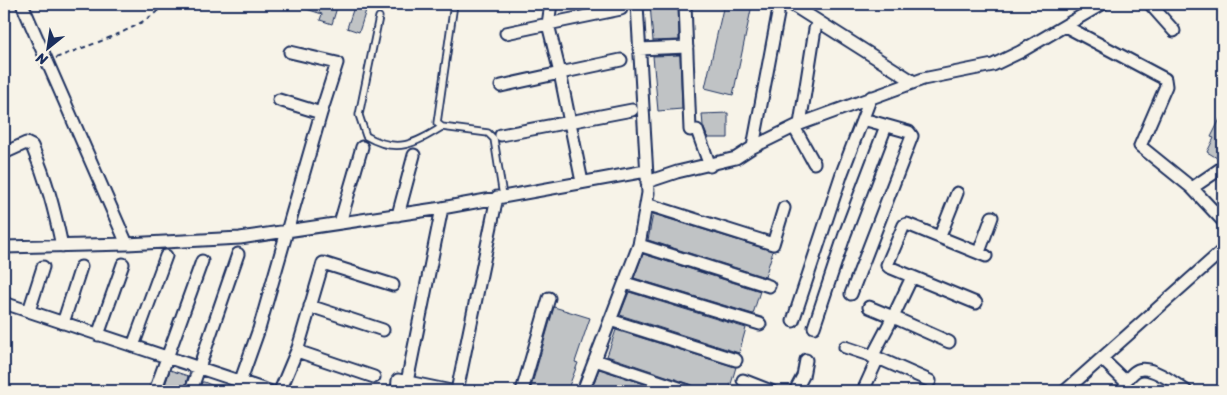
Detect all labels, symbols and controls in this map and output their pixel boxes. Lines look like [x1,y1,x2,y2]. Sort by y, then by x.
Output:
north arrow [22,22,72,72]
text: N [31,45,53,73]

